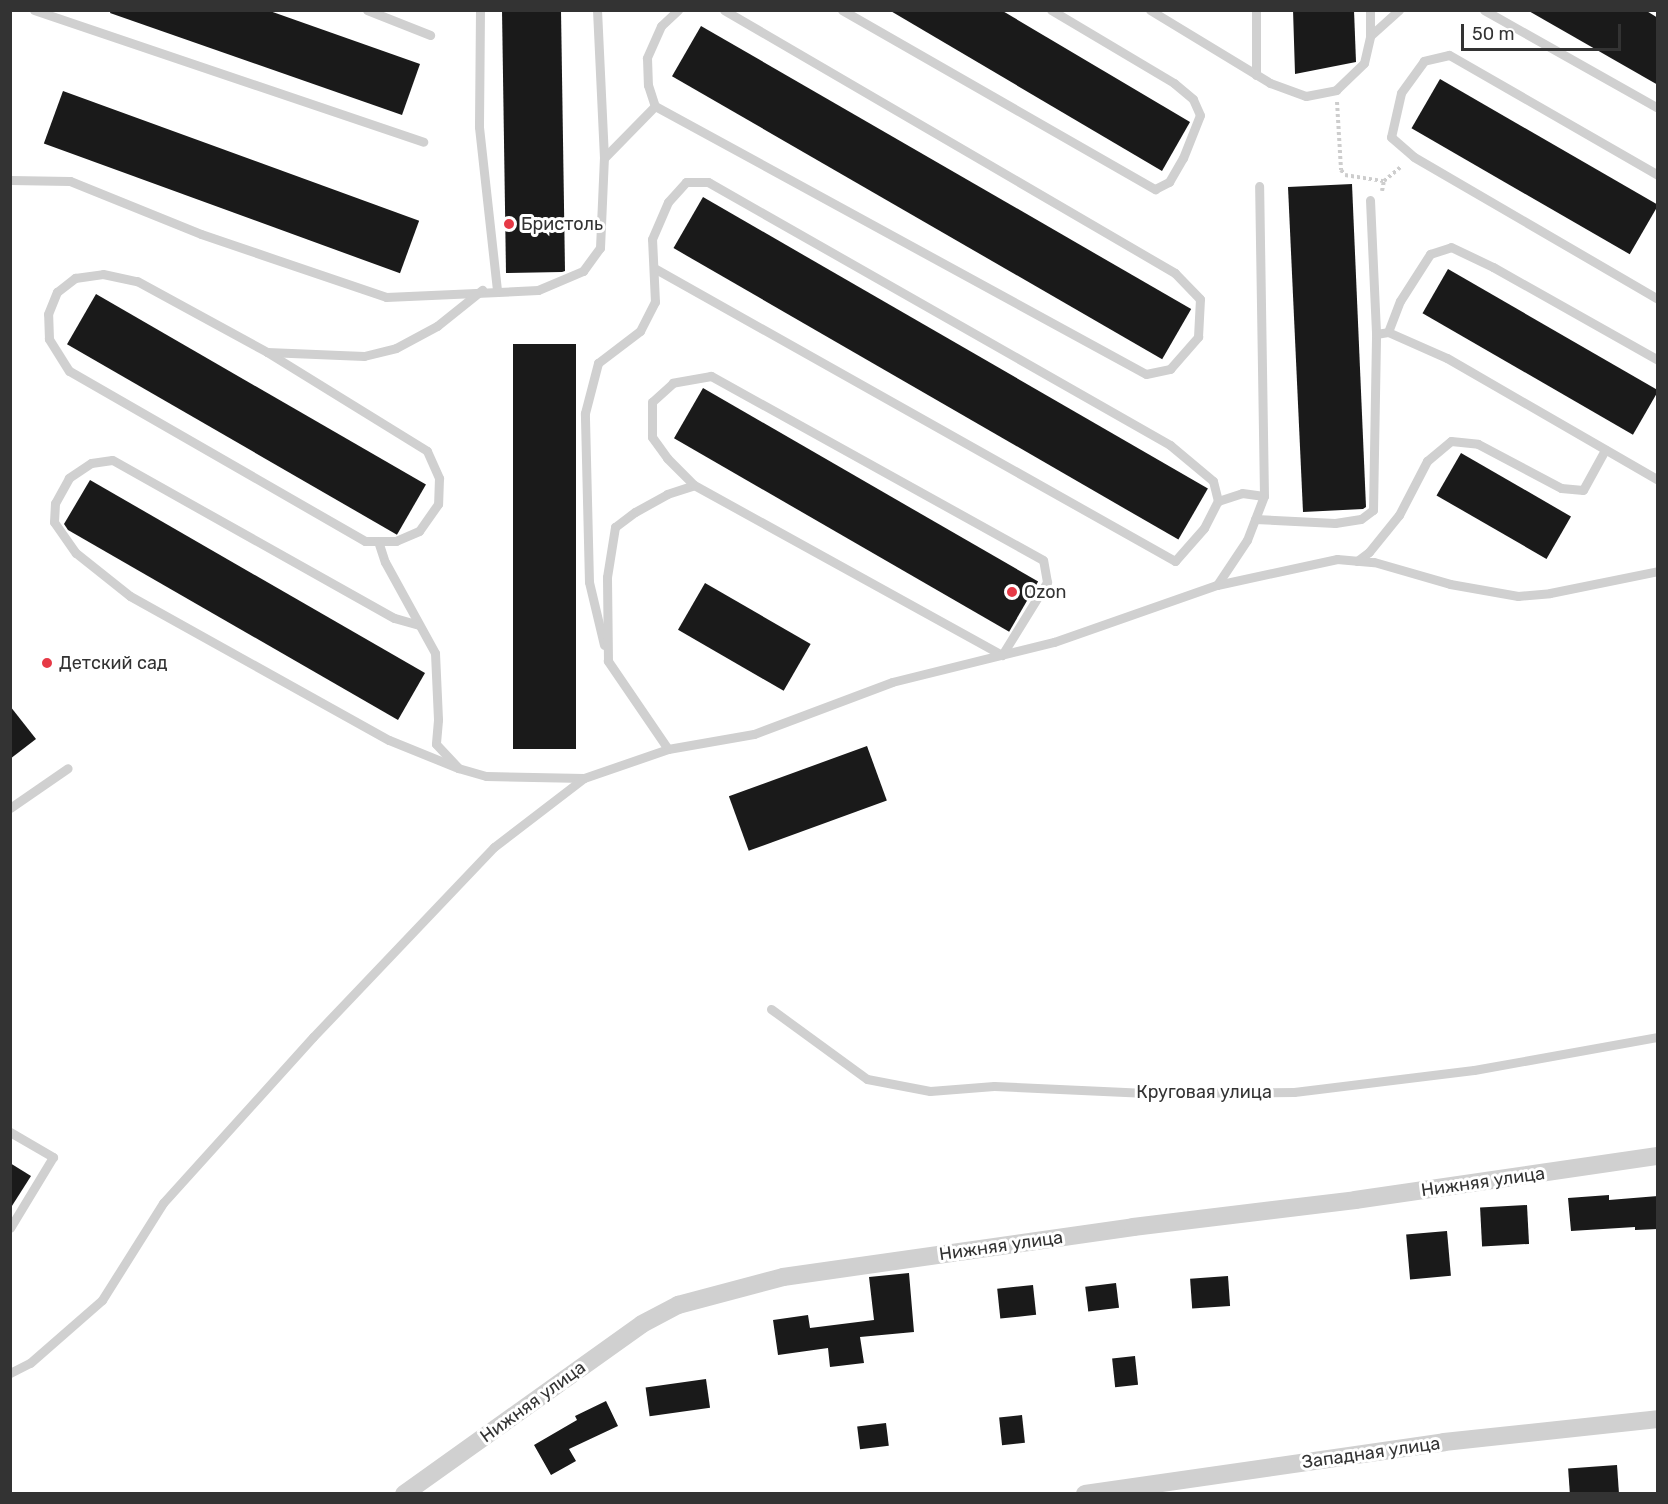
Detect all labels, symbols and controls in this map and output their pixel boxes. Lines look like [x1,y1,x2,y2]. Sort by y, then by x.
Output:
scale bar [1464,12,1624,50]
text: 50 m [1472,23,1515,45]
place label: Бристоль [521,213,603,235]
marker: Бристоль [502,217,516,231]
place label: Ozon [1024,581,1066,603]
marker: Ozon [1005,585,1019,599]
place label: Детский сад [59,652,168,674]
marker: Детский сад [40,656,54,670]
street label: Круговая улица [1136,1081,1272,1103]
street label: Нижняя улица [1420,1163,1546,1201]
street label: Нижняя улица [938,1227,1064,1265]
street label: Нижняя улица [476,1357,590,1447]
street label: Западная улица [1300,1433,1442,1473]

